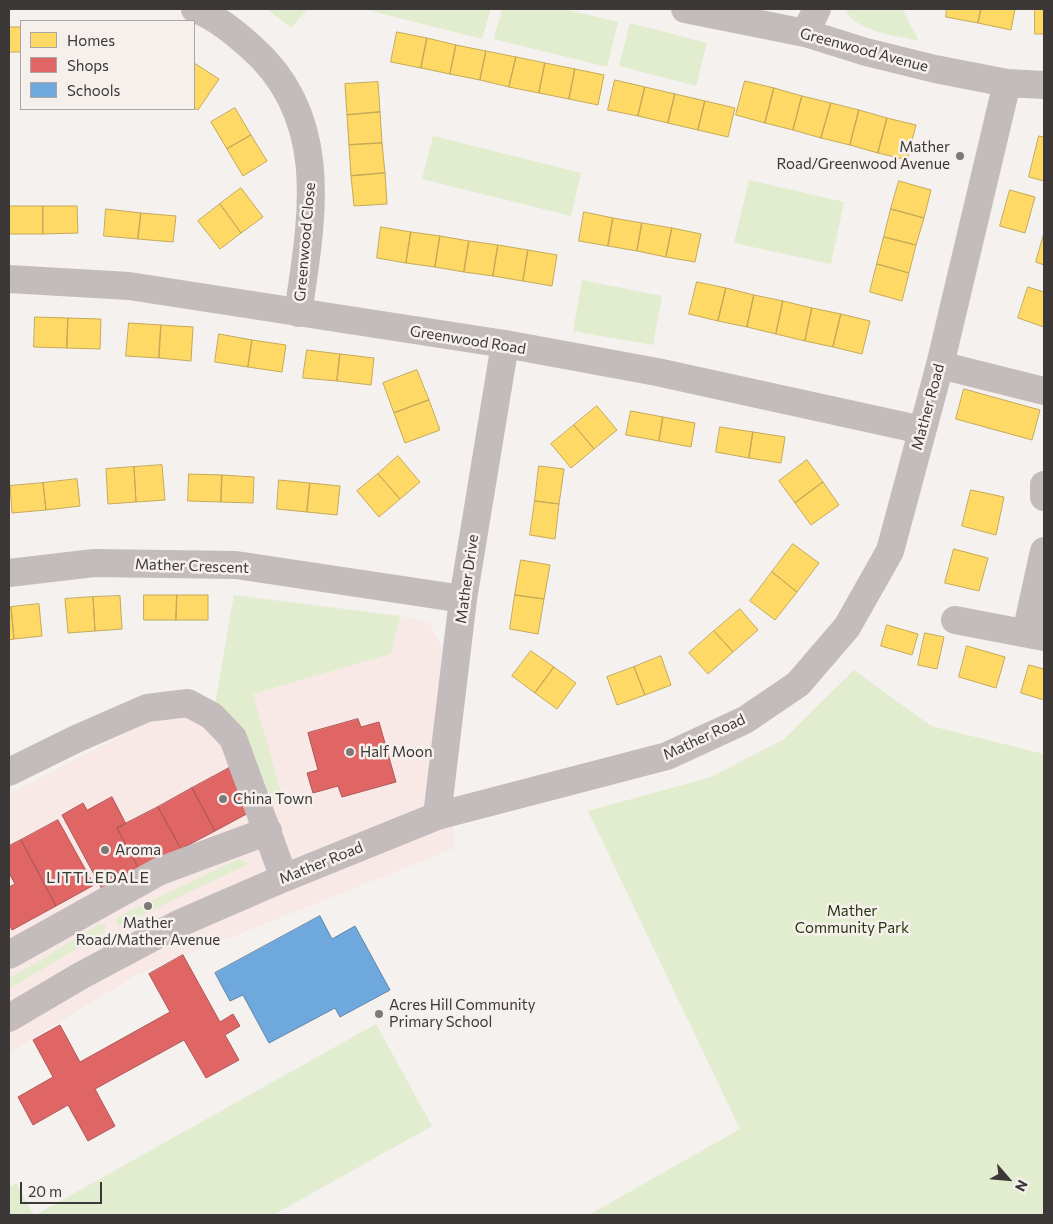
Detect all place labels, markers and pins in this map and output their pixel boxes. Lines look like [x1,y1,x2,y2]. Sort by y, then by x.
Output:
place label: Mather Road/Greenwood Avenue [777,138,950,173]
marker: Mather Road/Greenwood Avenue [954,150,966,162]
place label: Half Moon [360,743,433,761]
marker: Half Moon [344,746,356,758]
place label: China Town [233,790,313,808]
marker: China Town [217,793,229,805]
place label: Aroma [115,841,161,859]
marker: Aroma [99,844,111,856]
marker: Mather Road/Mather Avenue [142,900,154,912]
place label: Mather Road/Mather Avenue [76,914,220,949]
place label: Acres Hill Community Primary School [389,996,536,1031]
marker: Acres Hill Community Primary School [373,1008,385,1020]

